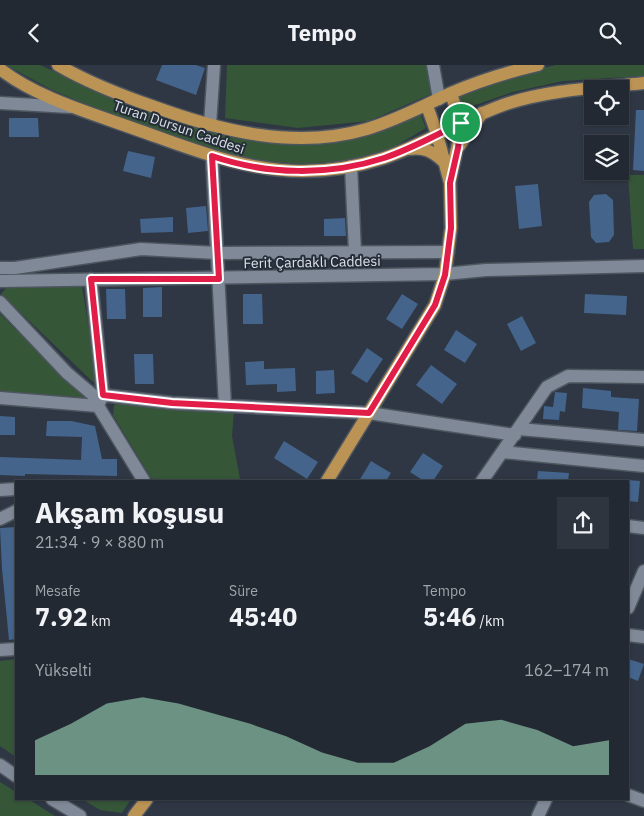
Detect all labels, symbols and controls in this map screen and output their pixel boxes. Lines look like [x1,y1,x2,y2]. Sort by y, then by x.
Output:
text: Tempo [287,18,357,47]
icon: back [20,19,48,47]
icon: search [596,19,624,47]
map controls [584,80,629,180]
button: locate [584,80,629,125]
street label: Turan Dursun Caddesi [111,96,247,158]
pin [440,102,482,144]
icon: arrive [447,109,475,137]
button: layers [584,135,629,180]
street label: Ferit Çardaklı Caddesi [243,252,381,272]
text: Akşam koşusu [35,494,225,531]
button: share [557,497,609,549]
text: 21:34 · 9 × 880 m [35,532,164,552]
text: Mesafe [35,582,81,600]
text: Süre [229,582,258,600]
text: Tempo [423,582,466,600]
text: 7.92 [35,600,88,633]
text: 45:40 [229,600,297,633]
text: 5:46 [423,600,476,633]
text: km [88,612,111,630]
text: /km [476,612,505,630]
text: Yükselti [35,660,92,680]
text: 162–174 m [524,660,609,680]

